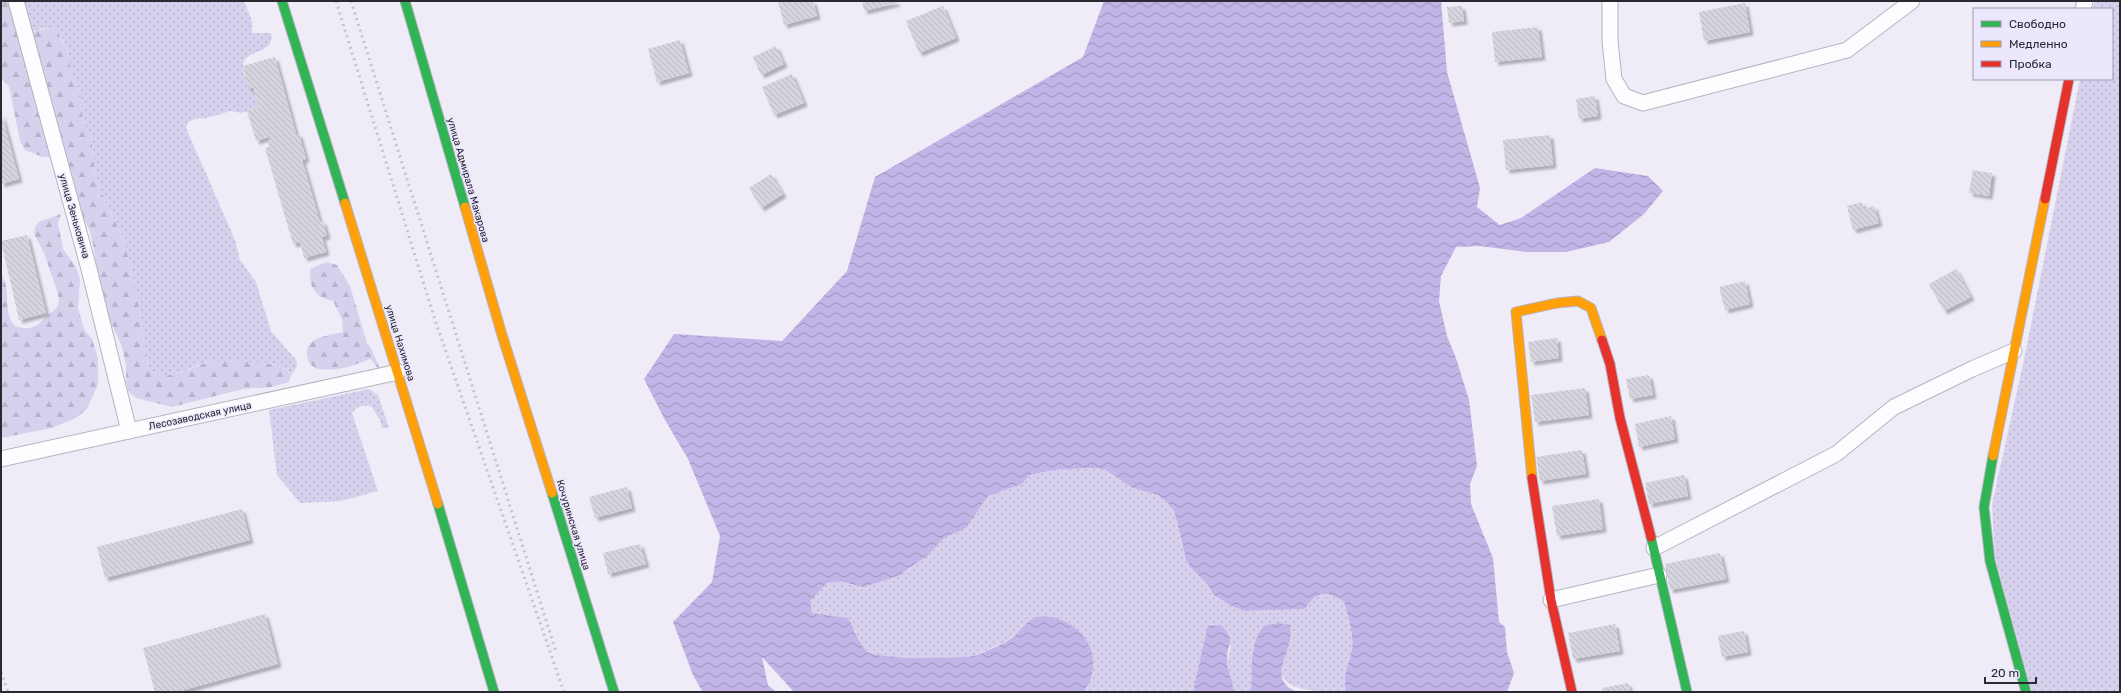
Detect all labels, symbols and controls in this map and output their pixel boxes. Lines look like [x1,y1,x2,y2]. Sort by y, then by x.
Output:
legend [1973,8,2113,80]
text: Свободно [2009,17,2066,31]
text: Медленно [2009,37,2068,51]
text: Пробка [2009,57,2052,71]
street label: улица Адмирала Макарова [444,116,492,244]
street label: улица Зеньковича [56,172,92,260]
street label: улица Нахимова [383,303,417,383]
street label: Лесозаводская улица [147,399,253,433]
street label: Кочуринская улица [554,478,592,572]
scale bar [1985,659,2036,685]
text: 20 m [1991,666,2019,680]

